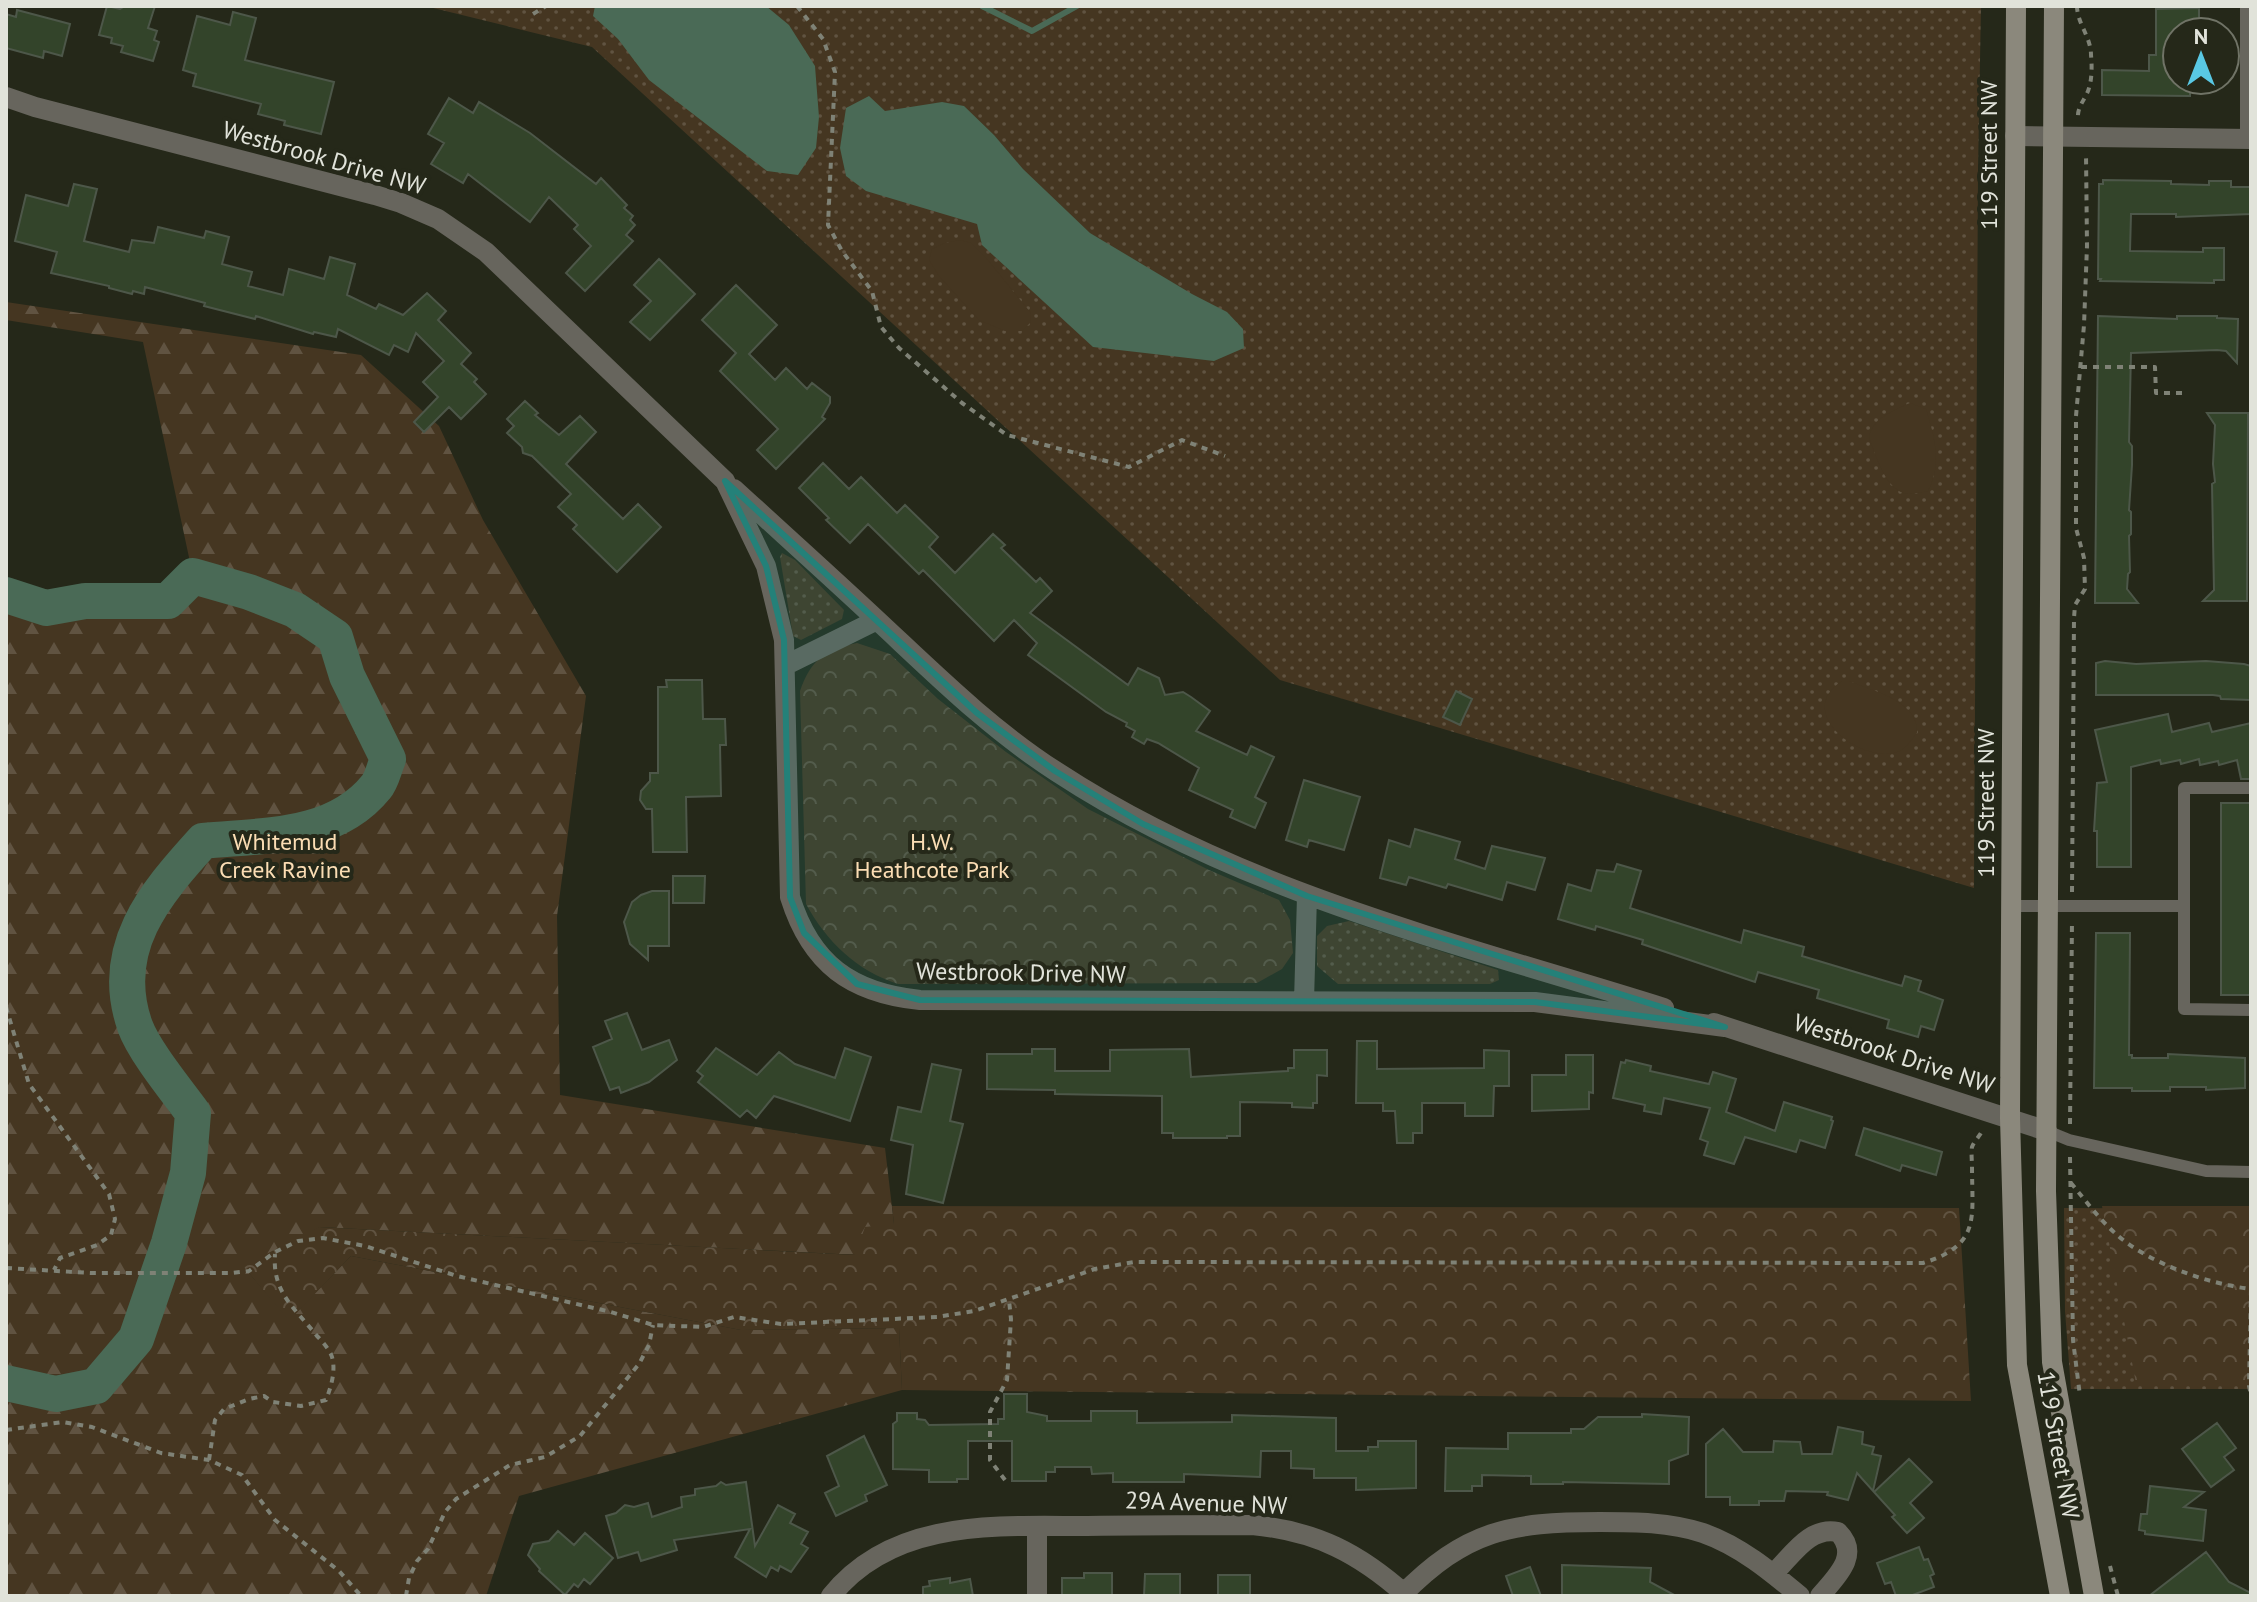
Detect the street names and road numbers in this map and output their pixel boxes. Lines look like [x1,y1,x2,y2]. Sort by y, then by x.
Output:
street label: 119 Street NW [1973,80,2004,230]
street label: Westbrook Drive NW [219,114,429,201]
street label: 119 Street NW [1970,728,2001,878]
street label: Westbrook Drive NW [916,955,1126,990]
street label: Westbrook Drive NW [1790,1006,1999,1101]
street label: 119 Street NW [2030,1369,2087,1521]
street label: 29A Avenue NW [1124,1484,1288,1521]

